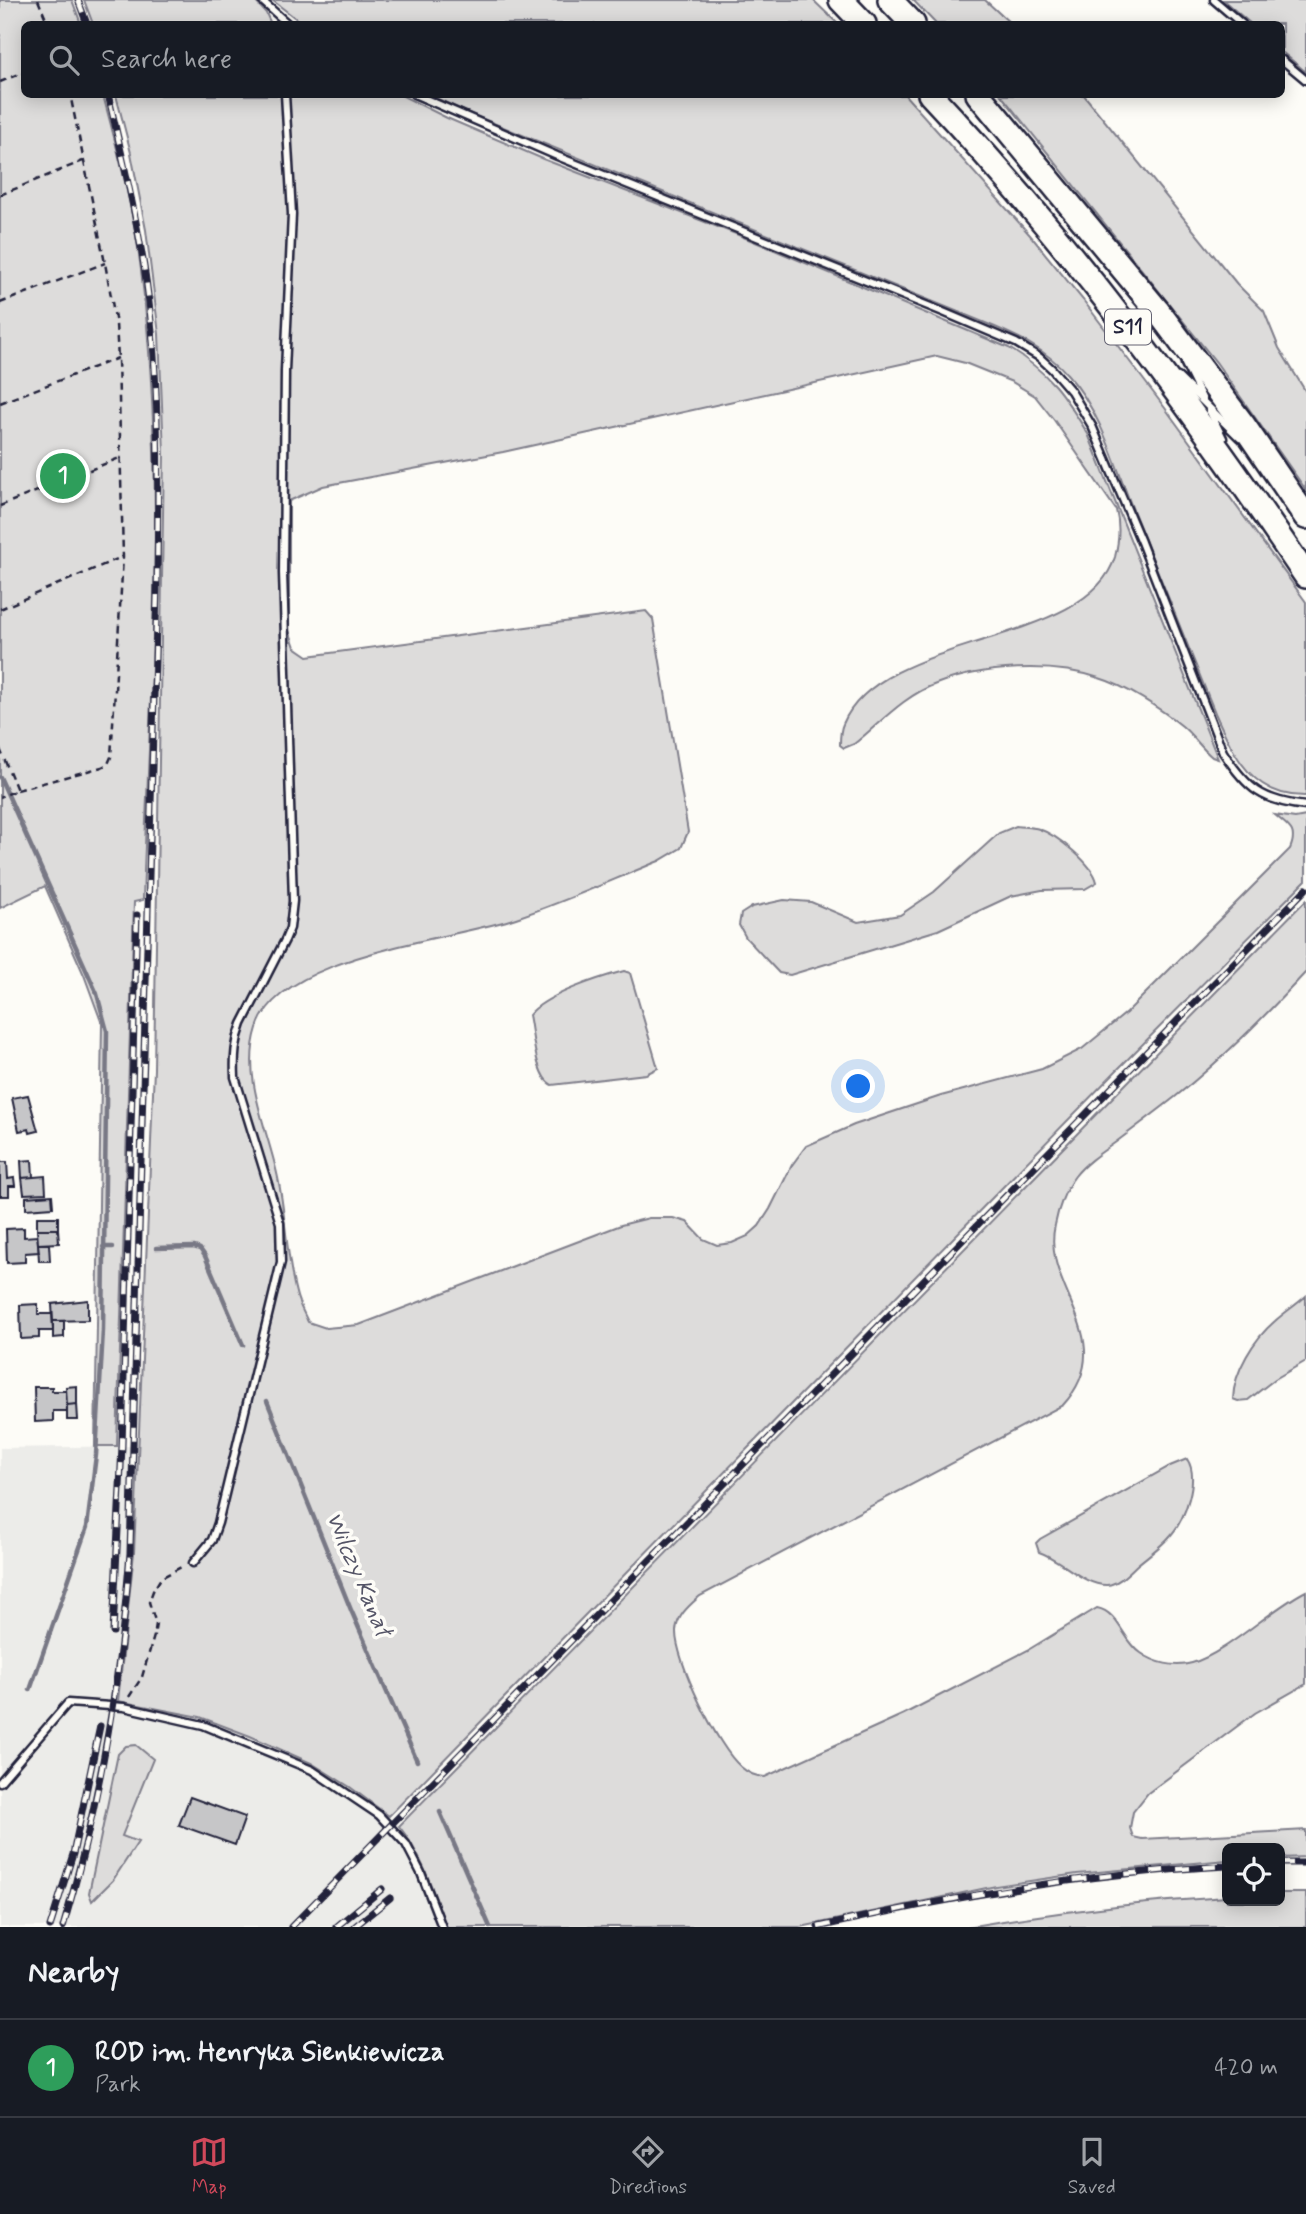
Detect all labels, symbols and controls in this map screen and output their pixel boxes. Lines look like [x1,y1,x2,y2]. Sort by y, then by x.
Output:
search box [21,21,1285,98]
icon: search [45,41,83,79]
text: Search here [101,43,232,77]
road number: S11 [1105,310,1151,344]
pin: 1 [40,450,86,502]
your location [841,1069,875,1103]
water label: Wilczy Kanał [318,1507,399,1644]
map controls [1222,1843,1285,1906]
button: locate [1222,1843,1285,1906]
text: Nearby [28,1953,119,1992]
text: ROD im. Henryka Sienkiewicza [95,2036,444,2070]
text: 1 [46,2053,56,2083]
text: 420 m [1214,2053,1278,2083]
text: Park [95,2070,141,2100]
tab: Map [190,2133,228,2200]
tab: Directions [609,2133,687,2200]
tab: Saved [1068,2133,1116,2200]

